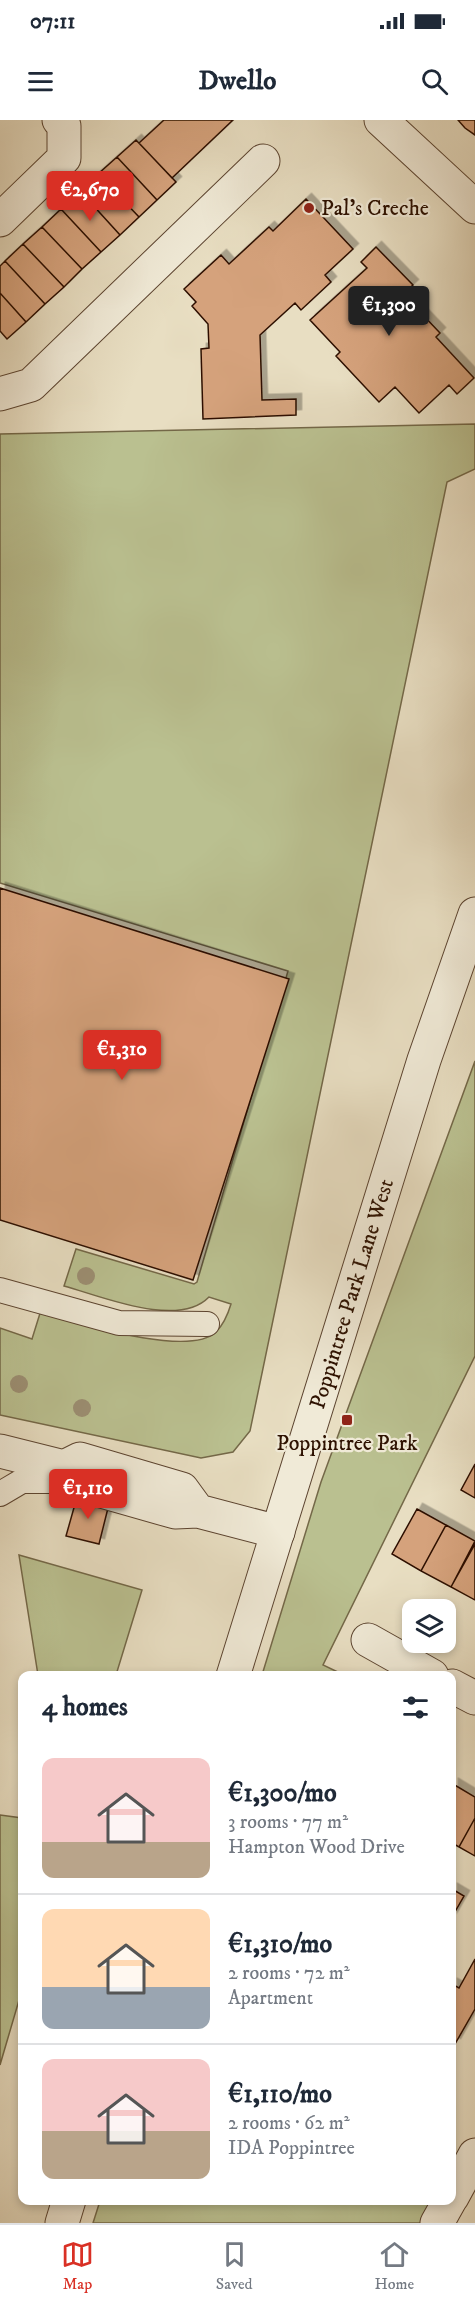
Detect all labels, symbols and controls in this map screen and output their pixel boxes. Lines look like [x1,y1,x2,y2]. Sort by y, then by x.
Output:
text: 07:11 [30,8,75,35]
text: Dwello [199,64,276,98]
icon: menu [24,65,57,98]
icon: search [418,65,451,98]
pin: €2,670 [41,171,139,222]
text: €2,670 [61,178,119,203]
place label: Pal's Creche [321,195,429,222]
marker: Pal's Creche [302,201,316,215]
pin: €1,300 [340,286,438,337]
text: €1,300 [362,293,416,318]
pin: €1,310 [73,1030,171,1081]
text: €1,310 [97,1037,147,1062]
street label: Poppintree Park Lane West [304,1176,400,1412]
marker: Poppintree Park [340,1413,354,1427]
place label: Poppintree Park [276,1430,418,1457]
pin: €1,110 [39,1469,137,1520]
text: €1,110 [63,1476,113,1501]
map controls [402,1599,456,1653]
button: layers [402,1599,456,1653]
text: 4 homes [42,1691,128,1724]
icon: filters [399,1691,432,1724]
text: €1,300/mo [228,1777,337,1810]
icon: home [90,1782,162,1854]
text: 3 rooms · 77 m² [228,1810,348,1835]
text: Hampton Wood Drive [228,1835,405,1860]
text: €1,310/mo [228,1928,332,1961]
icon: home [90,1933,162,2005]
text: 2 rooms · 72 m² [228,1961,350,1986]
text: Apartment [228,1986,313,2011]
text: €1,110/mo [228,2078,332,2111]
icon: home [90,2083,162,2155]
text: 2 rooms · 62 m² [228,2111,350,2136]
text: IDA Poppintree [228,2136,355,2161]
tab: Map [61,2238,94,2294]
tab: Saved [216,2238,253,2294]
tab: Home [374,2238,414,2294]

